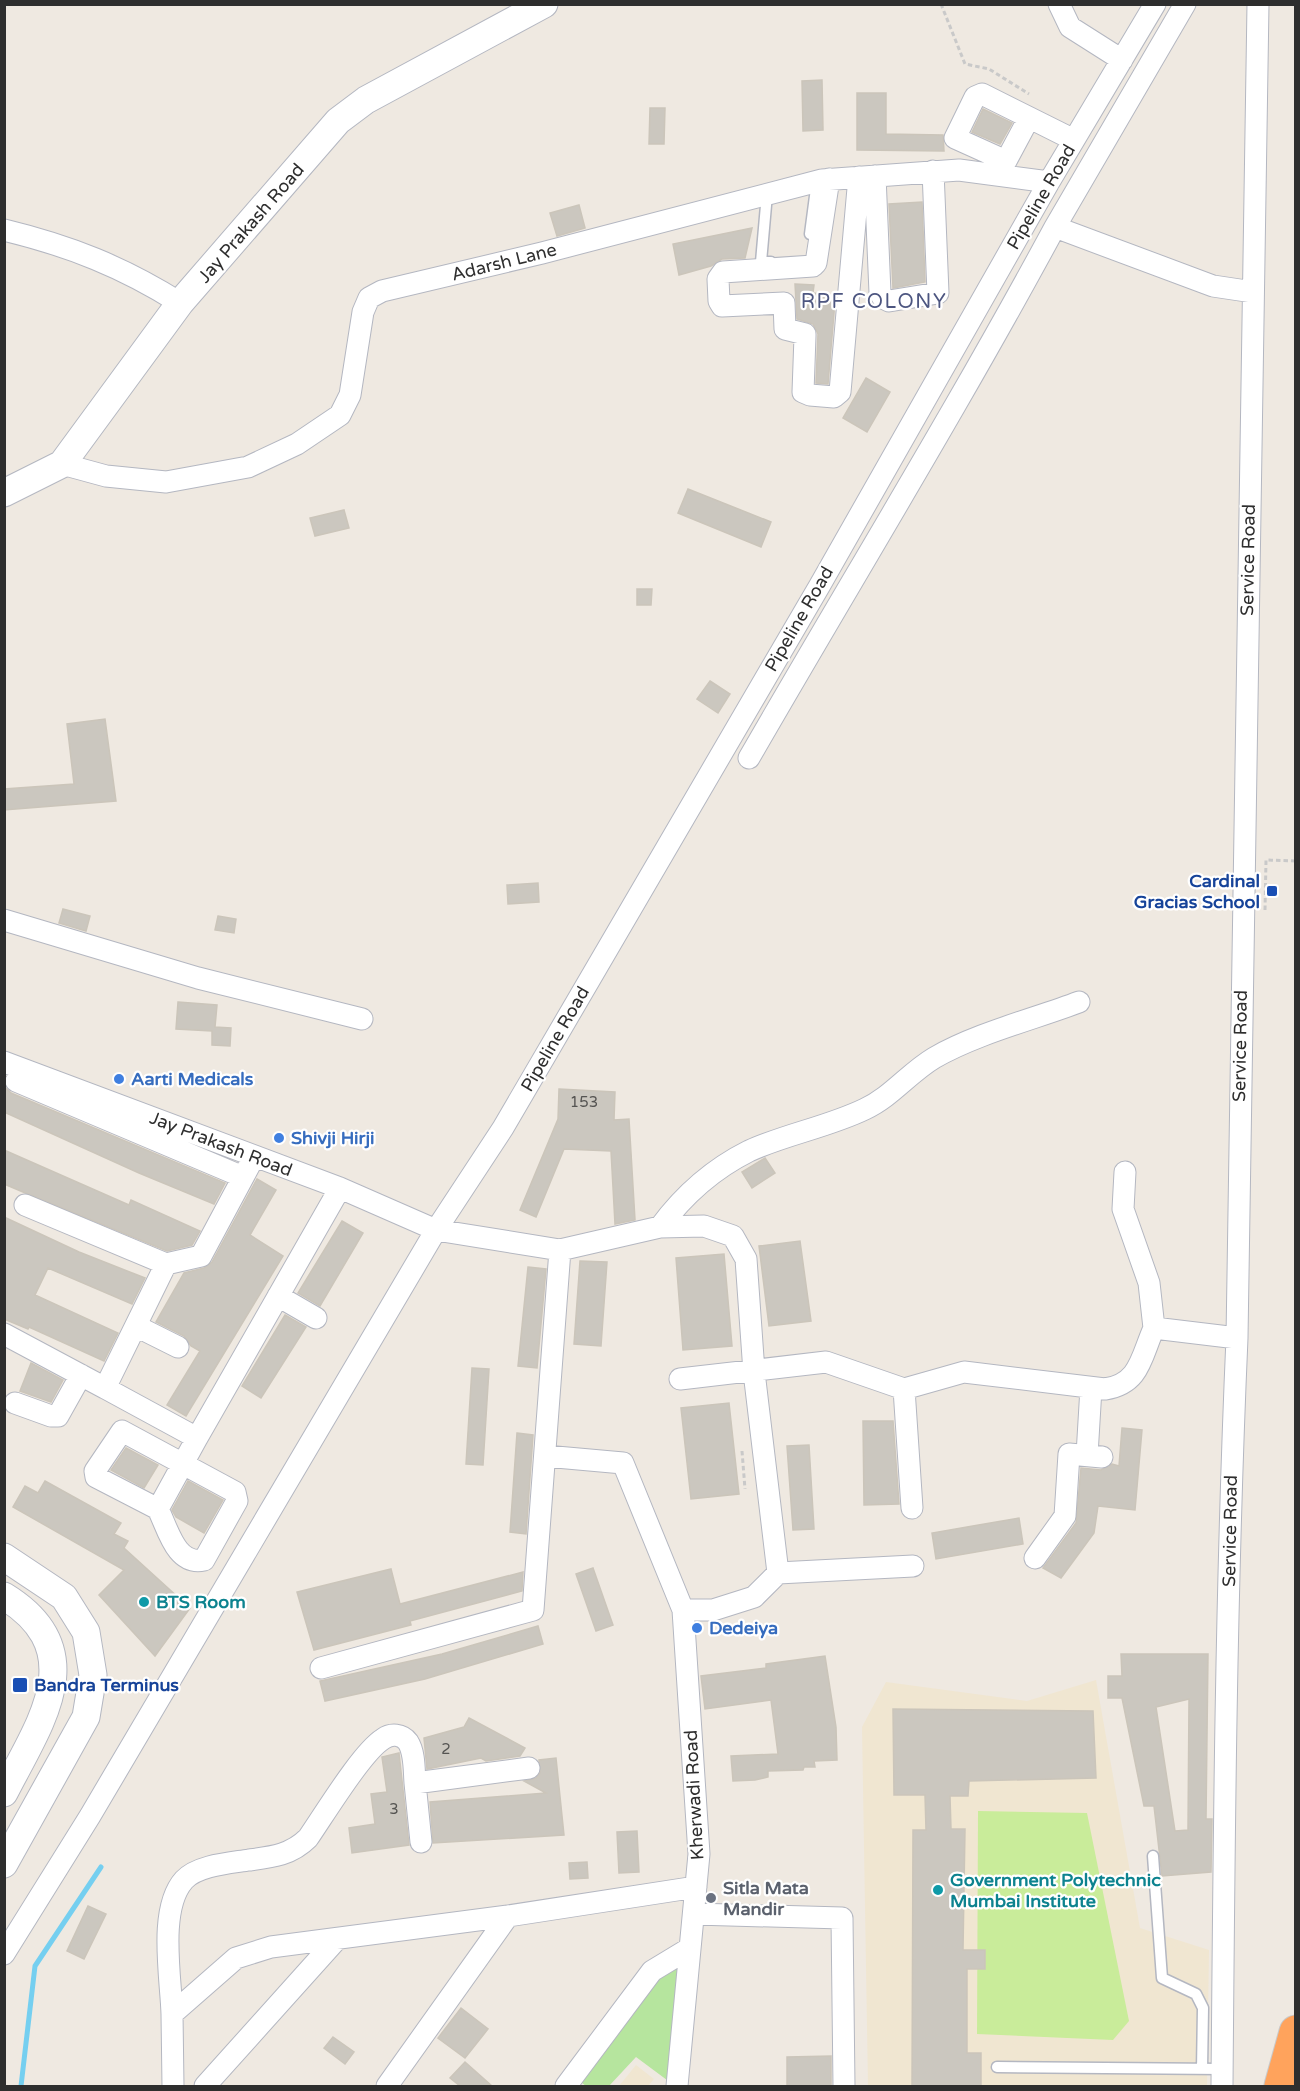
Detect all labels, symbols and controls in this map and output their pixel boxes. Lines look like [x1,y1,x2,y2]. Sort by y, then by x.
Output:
street label: Pipeline Road [1002,140,1080,254]
street label: Jay Prakash Road [193,159,309,287]
street label: Adarsh Lane [449,238,559,286]
district label: RPF COLONY [801,290,947,314]
street label: Service Road [1236,504,1260,616]
street label: Pipeline Road [760,562,838,676]
place label: Cardinal Gracias School [1134,870,1260,913]
marker: Cardinal Gracias School [1265,884,1279,898]
street label: Pipeline Road [516,982,594,1096]
street label: Service Road [1228,990,1252,1102]
place label: Aarti Medicals [131,1068,254,1090]
marker: Aarti Medicals [112,1072,126,1086]
house number: 153 [570,1093,598,1111]
street label: Jay Prakash Road [147,1107,295,1181]
place label: Shivji Hirji [291,1127,375,1149]
marker: Shivji Hirji [272,1131,286,1145]
street label: Service Road [1218,1475,1242,1587]
place label: BTS Room [156,1591,246,1613]
marker: BTS Room [137,1595,151,1609]
place label: Dedeiya [709,1617,778,1639]
marker: Dedeiya [690,1621,704,1635]
place label: Bandra Terminus [34,1674,179,1696]
marker: Bandra Terminus [11,1676,29,1694]
street label: Kherwadi Road [680,1729,708,1861]
house number: 2 [441,1740,451,1758]
house number: 3 [389,1800,399,1818]
place label: Government Polytechnic Mumbai Institute [950,1869,1161,1912]
place label: Sitla Mata Mandir [723,1877,809,1920]
marker: Government Polytechnic Mumbai Institute [931,1883,945,1897]
marker: Sitla Mata Mandir [704,1891,718,1905]

